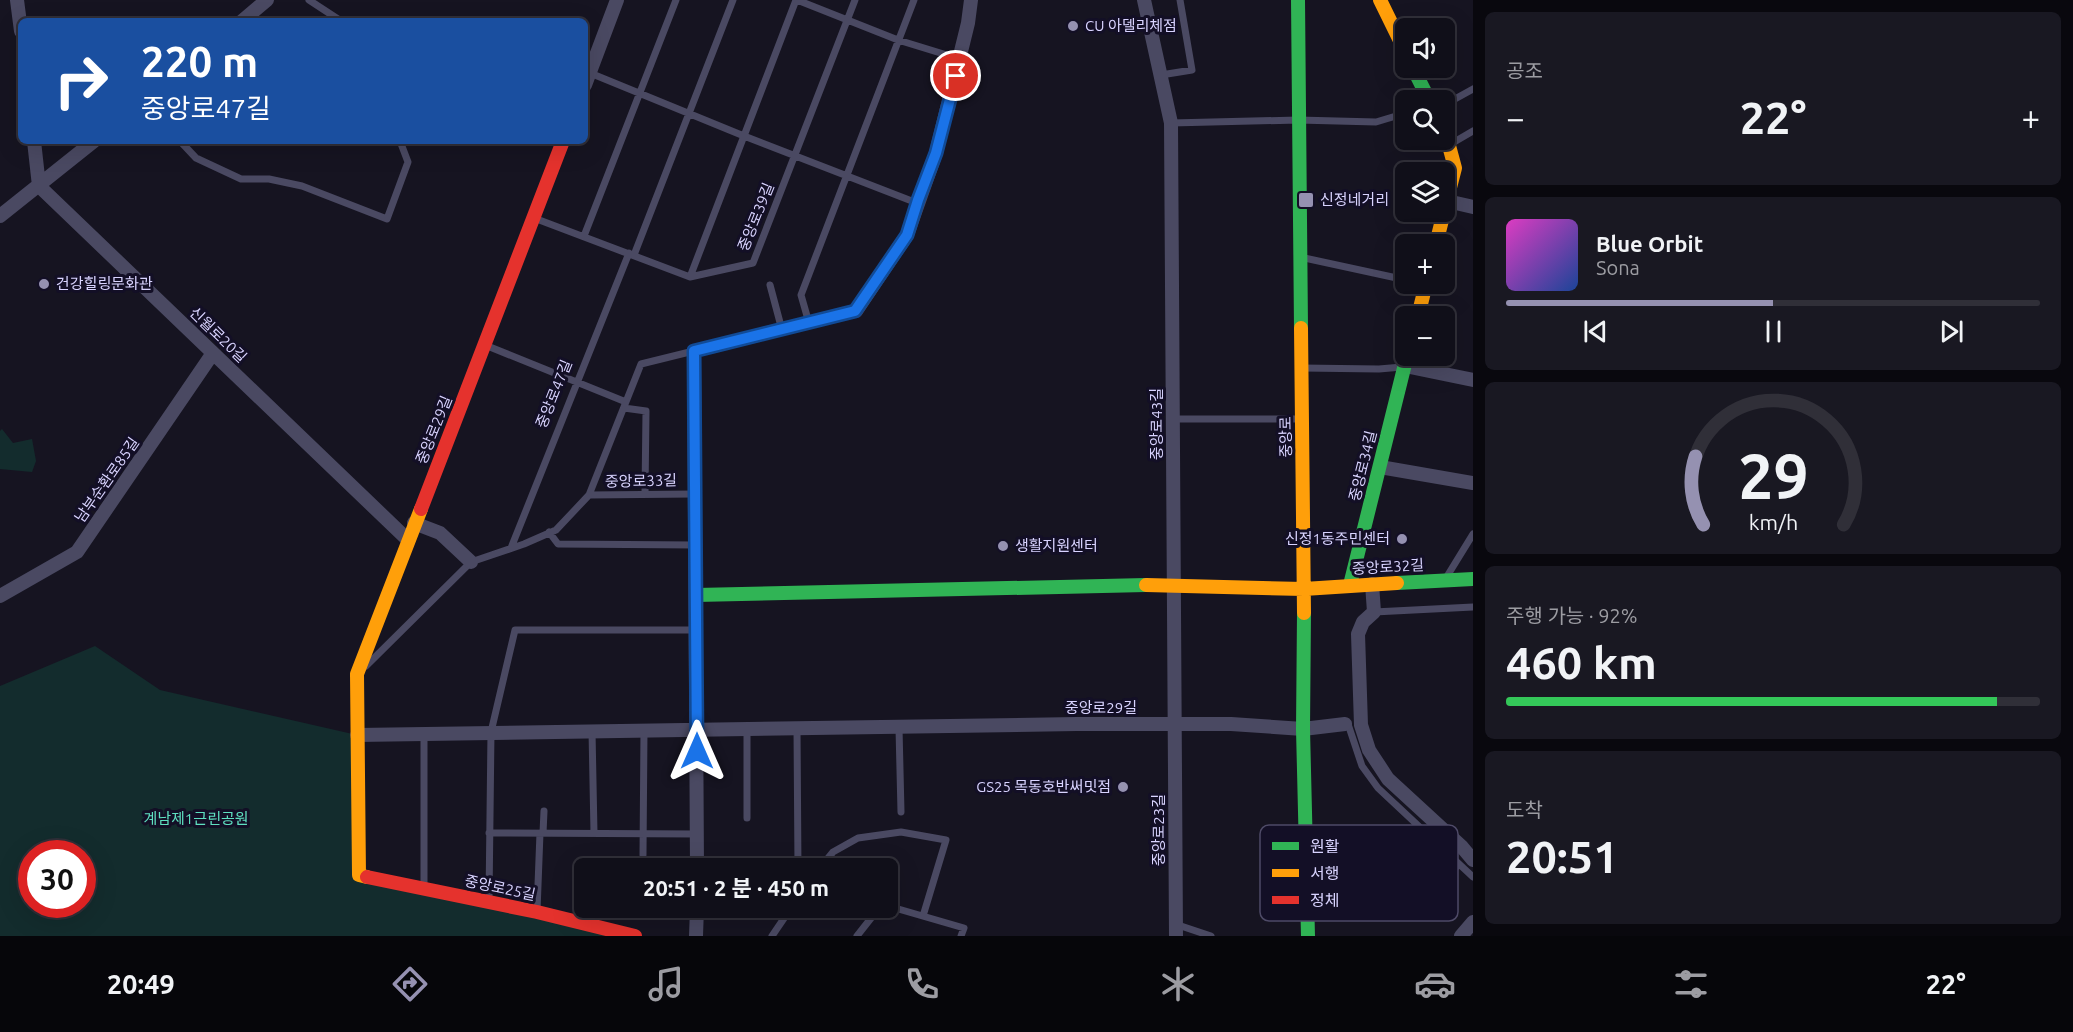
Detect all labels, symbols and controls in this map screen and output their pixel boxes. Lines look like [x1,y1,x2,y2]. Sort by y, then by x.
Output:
place label: CU 아델리체점 [1085,17,1177,34]
map controls [1395,18,1455,366]
button: sound [1395,18,1455,78]
marker: CU 아델리체점 [1066,19,1080,33]
text: 220 m [141,38,258,85]
icon: right [42,42,120,120]
pin [930,50,981,101]
icon: arrive [939,59,972,92]
text: 공조 [1506,59,1543,82]
button: search [1395,90,1455,150]
text: 22° [1740,92,1806,143]
text: 중앙로47길 [141,93,271,123]
text: − [1506,99,1525,136]
text: + [2021,99,2040,136]
button: layers [1395,162,1455,222]
street label: 중앙로39길 [734,180,777,253]
marker: 신정네거리 [1297,191,1315,209]
place label: 신정네거리 [1320,191,1389,208]
text: Blue Orbit [1596,231,1703,256]
button: + [1395,234,1455,294]
text: Sona [1596,256,1640,279]
place label: 건강힐링문화관 [56,275,153,292]
marker: 건강힐링문화관 [37,277,51,291]
street label: 신월로20길 [187,303,250,366]
button: − [1395,306,1455,366]
icon: previous [1579,315,1612,348]
icon: pause [1757,315,1790,348]
icon: next [1935,315,1968,348]
street label: 중앙로47길 [532,357,575,430]
street label: 중앙로43길 [1148,388,1165,460]
street label: 중앙로29길 [412,393,455,466]
street label: 중앙로 [1277,416,1294,458]
street label: 중앙로34길 [1346,429,1379,503]
street label: 남부순환로85길 [71,434,142,525]
text: 29 [1738,441,1808,511]
street label: 중앙로33길 [605,471,677,490]
text: km/h [1748,510,1798,534]
place label: 신정1동주민센터 [1285,530,1390,547]
marker: 신정1동주민센터 [1395,532,1409,546]
place label: 생활지원센터 [1015,537,1098,554]
marker: 생활지원센터 [996,539,1010,553]
street label: 중앙로32길 [1352,556,1424,577]
text: 주행 가능 · 92% [1506,604,1638,627]
text: 460 km [1506,637,1657,688]
street label: 중앙로29길 [1065,699,1137,716]
position arrow [665,719,729,783]
place label: GS25 목동호반써밋점 [976,778,1111,795]
marker: GS25 목동호반써밋점 [1116,780,1130,794]
street label: 중앙로23길 [1150,794,1167,866]
text: 도착 [1506,798,1543,821]
park label: 계남제1근린공원 [143,810,249,827]
legend [1260,825,1458,921]
text: 20:51 [1506,831,1619,882]
text: 원활 [1310,837,1340,855]
speed limit sign: 30 [18,840,96,918]
text: 서행 [1310,864,1339,882]
street label: 중앙로25길 [463,872,537,903]
text: 20:51 · 2 분 · 450 m [643,875,829,900]
text: 정체 [1310,891,1339,909]
icon: directions [389,963,431,1005]
icon: music [645,963,687,1005]
icon: phone [901,963,943,1005]
icon: climate [1157,963,1199,1005]
icon: car [1414,963,1456,1005]
icon: filters [1670,963,1712,1005]
text: 20:49 [107,969,175,999]
text: 22° [1926,969,1966,999]

